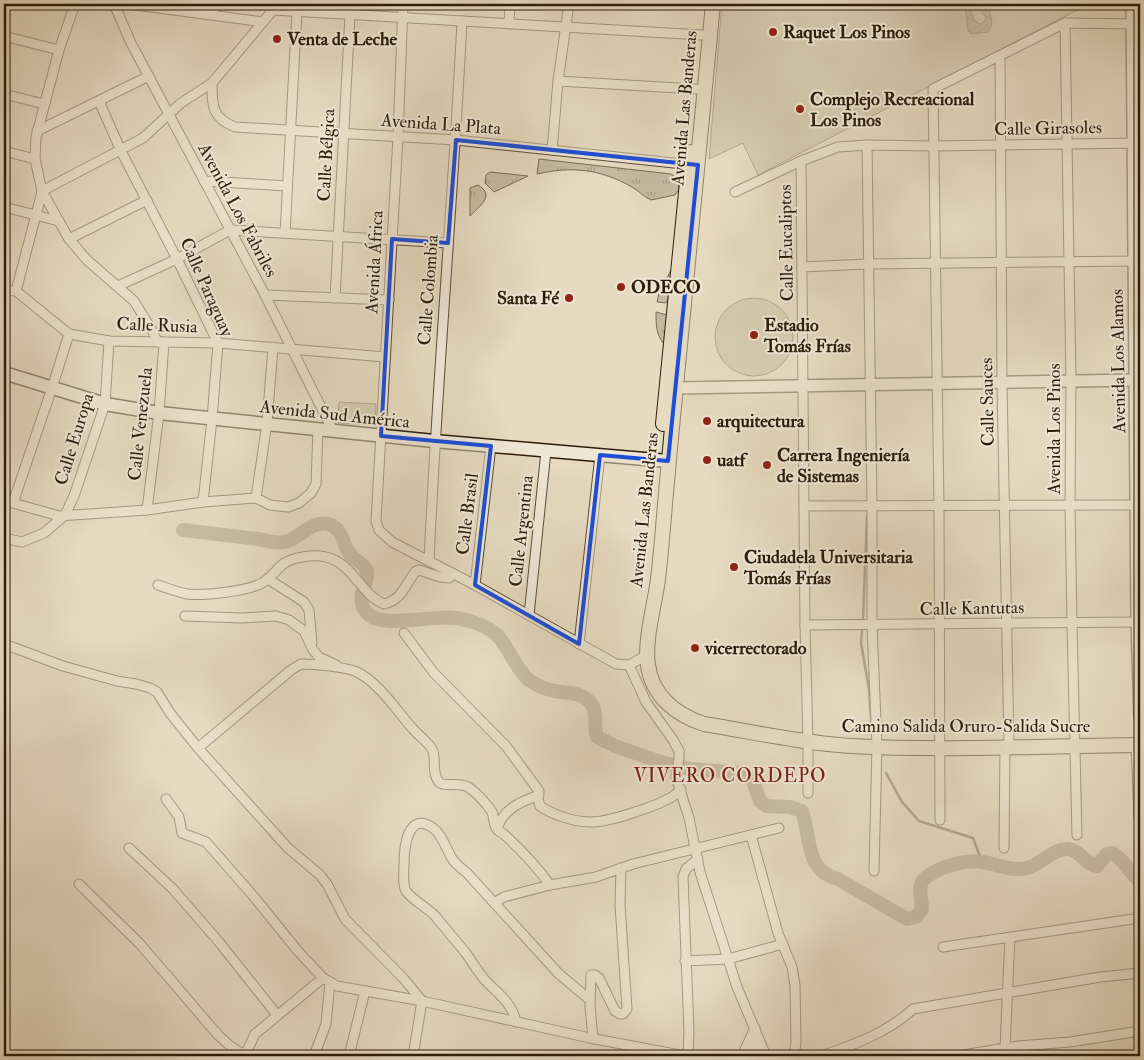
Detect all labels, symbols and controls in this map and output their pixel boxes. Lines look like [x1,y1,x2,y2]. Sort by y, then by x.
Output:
place label: Raquet Los Pinos [783,21,910,44]
marker: Raquet Los Pinos [767,26,779,38]
place label: Venta de Leche [286,28,397,51]
street label: Avenida Las Banderas [666,30,703,188]
marker: Venta de Leche [271,33,283,45]
place label: Complejo Recreacional Los Pinos [810,88,975,132]
marker: Complejo Recreacional Los Pinos [794,103,806,115]
street label: Calle Bélgica [313,107,340,202]
street label: Avenida La Plata [379,109,502,140]
street label: Calle Girasoles [994,116,1102,141]
street label: Avenida Los Fabriles [192,138,283,281]
street label: Calle Eucaliptos [774,184,799,302]
street label: Avenida África [360,209,389,315]
street label: Calle Colombia [413,233,444,346]
street label: Calle Paraguay [174,234,239,341]
place label: ODECO [631,276,701,299]
marker: ODECO [615,281,627,293]
place label: Santa Fé [497,287,559,310]
street label: Avenida Los Alamos [1106,289,1131,434]
marker: Santa Fé [563,292,575,304]
street label: Calle Rusia [116,313,199,338]
place label: Estadio Tomás Frías [763,314,851,358]
marker: Estadio Tomás Frías [748,329,760,341]
street label: Calle Sauces [975,357,1000,447]
street label: Avenida Los Pinos [1043,363,1066,496]
street label: Calle Venezuela [123,366,158,482]
street label: Calle Europa [50,390,100,488]
street label: Avenida Sud América [258,395,412,434]
place label: arquitectura [717,410,805,433]
marker: arquitectura [701,415,713,427]
street label: Avenida Las Banderas [625,431,664,590]
place label: Carrera Ingeniería de Sistemas [777,444,910,488]
place label: uatf [716,449,749,472]
marker: uatf [701,454,713,466]
marker: Carrera Ingeniería de Sistemas [761,459,773,471]
street label: Calle Brasil [451,471,484,556]
street label: Calle Argentina [504,474,539,588]
place label: Ciudadela Universitaria Tomás Frías [743,546,914,590]
marker: Ciudadela Universitaria Tomás Frías [728,561,740,573]
street label: Calle Kantutas [920,596,1025,621]
place label: vicerrectorado [704,637,807,660]
marker: vicerrectorado [689,642,701,654]
street label: Camino Salida Oruro-Salida Sucre [842,715,1091,738]
district label: VIVERO CORDEPO [633,764,827,788]

